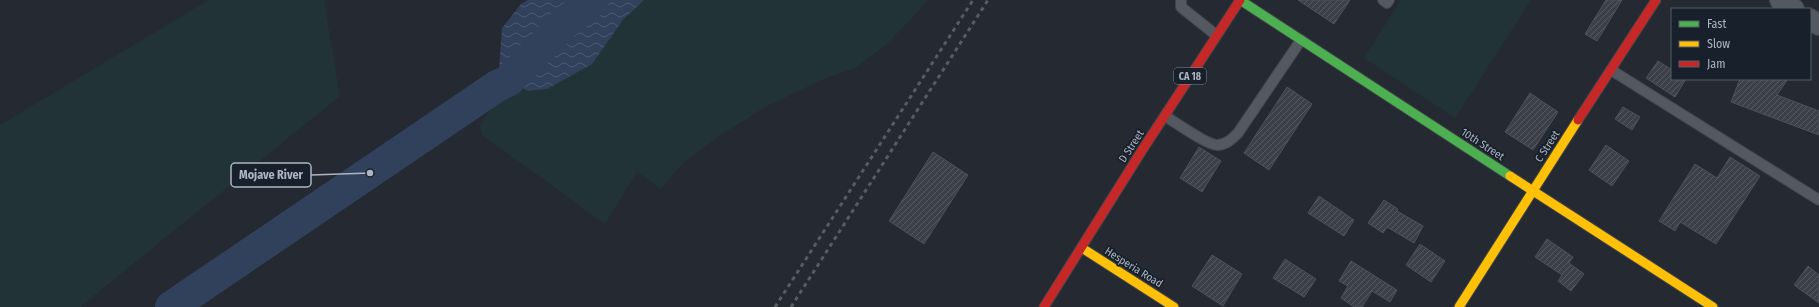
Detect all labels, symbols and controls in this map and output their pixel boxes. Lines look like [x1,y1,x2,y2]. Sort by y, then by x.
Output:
legend [1671,8,1811,80]
text: Fast [1707,17,1726,31]
text: Slow [1707,37,1730,51]
text: Jam [1707,57,1725,71]
road number: CA 18 [1174,68,1206,84]
street label: 10th Street [1459,126,1507,163]
street label: D Street [1116,127,1147,165]
street label: C Street [1532,128,1563,165]
callout: Mojave River [231,163,311,187]
text: Mojave River [239,168,304,182]
street label: Hesperia Road [1103,245,1165,290]

